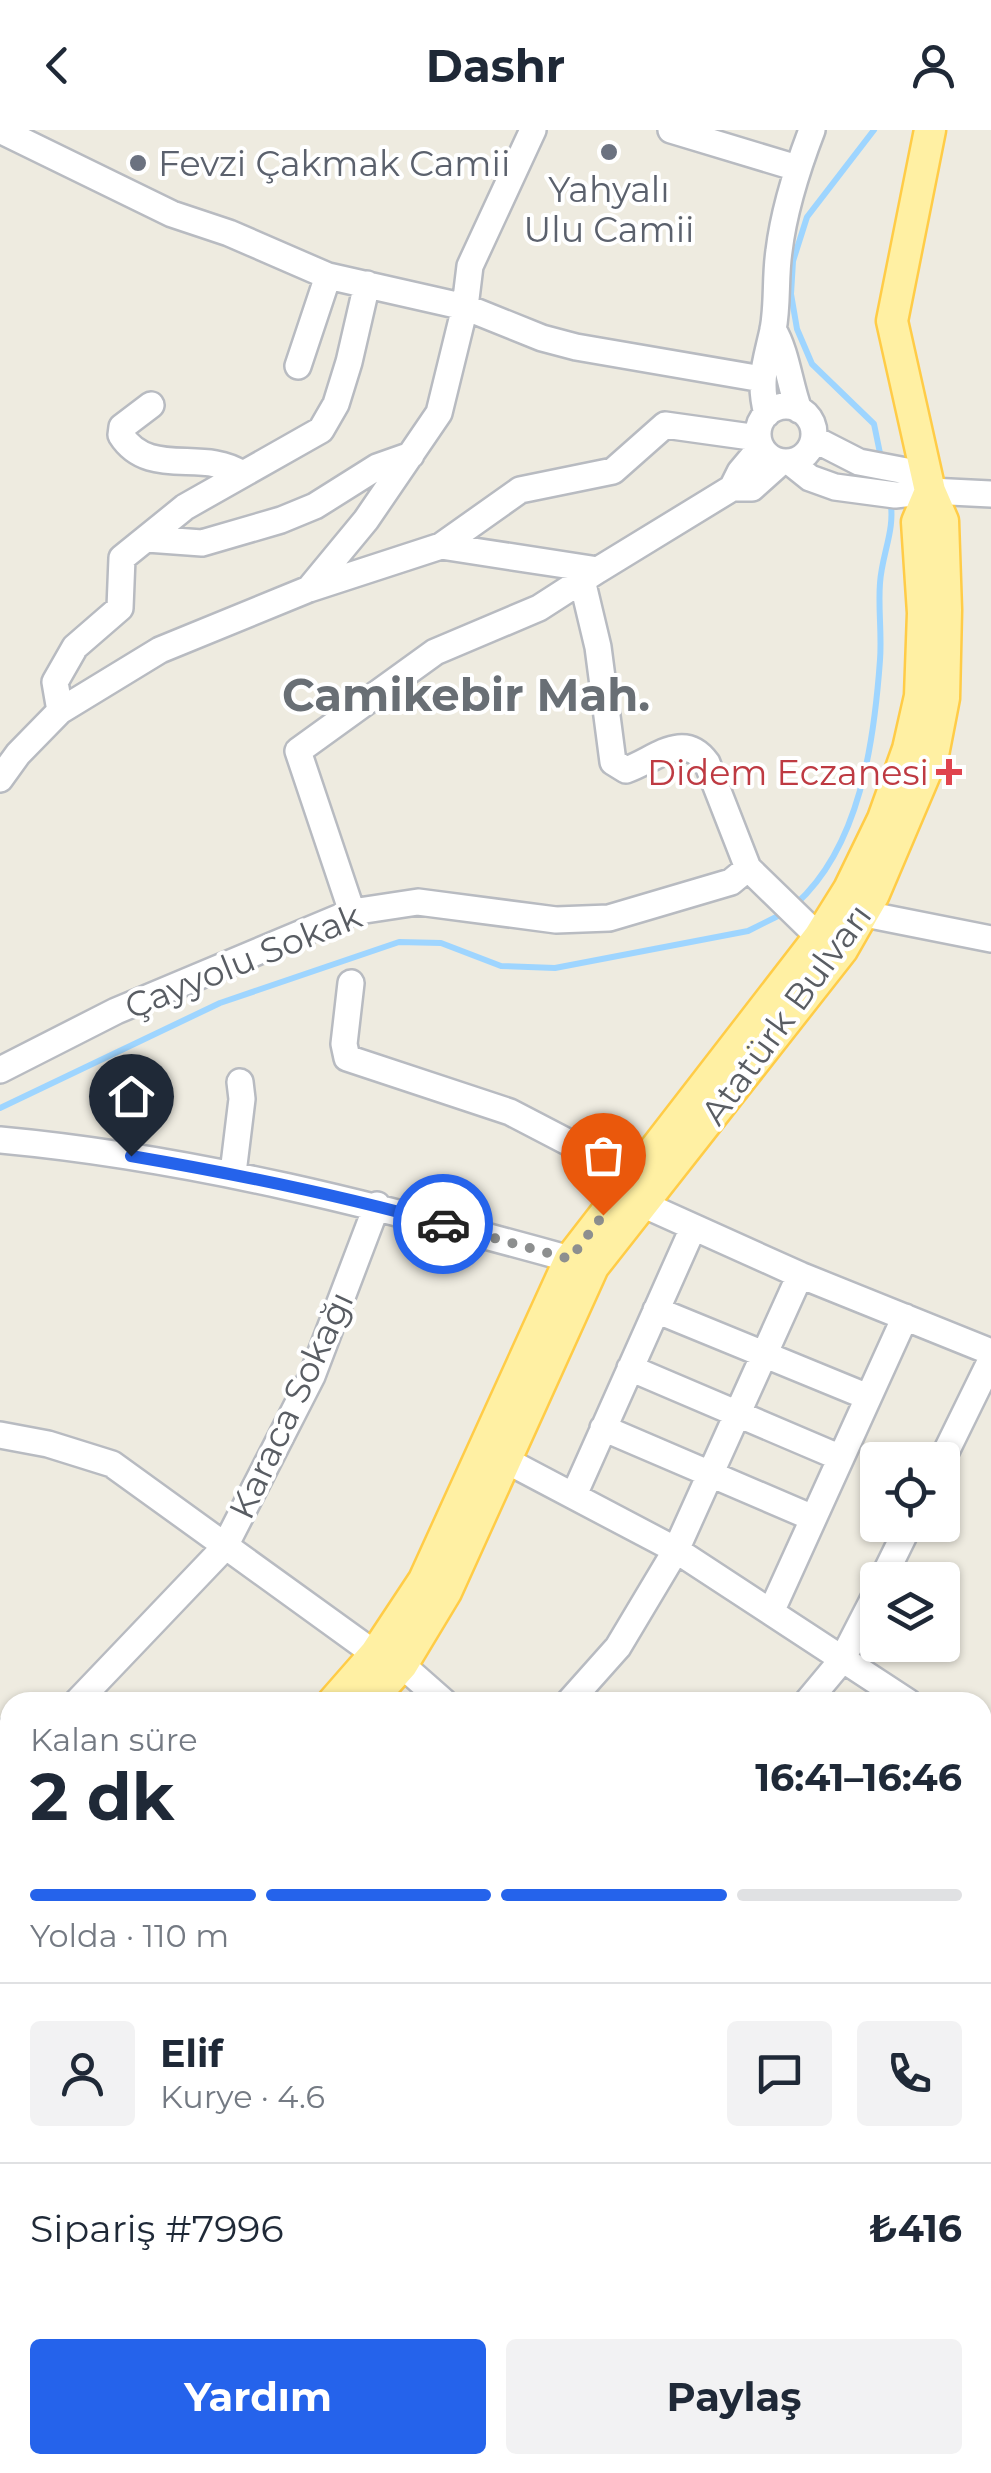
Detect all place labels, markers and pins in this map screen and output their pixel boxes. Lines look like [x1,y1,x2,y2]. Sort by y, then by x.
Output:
marker: Yahyalı Ulu Camii [598,141,620,163]
place label: Fevzi Çakmak Camii [158,142,510,185]
marker: Fevzi Çakmak Camii [127,152,149,174]
place label: Yahyalı Ulu Camii [524,168,695,251]
place label: Didem Eczanesi [647,751,929,794]
marker: Didem Eczanesi [938,761,960,783]
pin [89,1054,174,1157]
pin [561,1113,646,1216]

